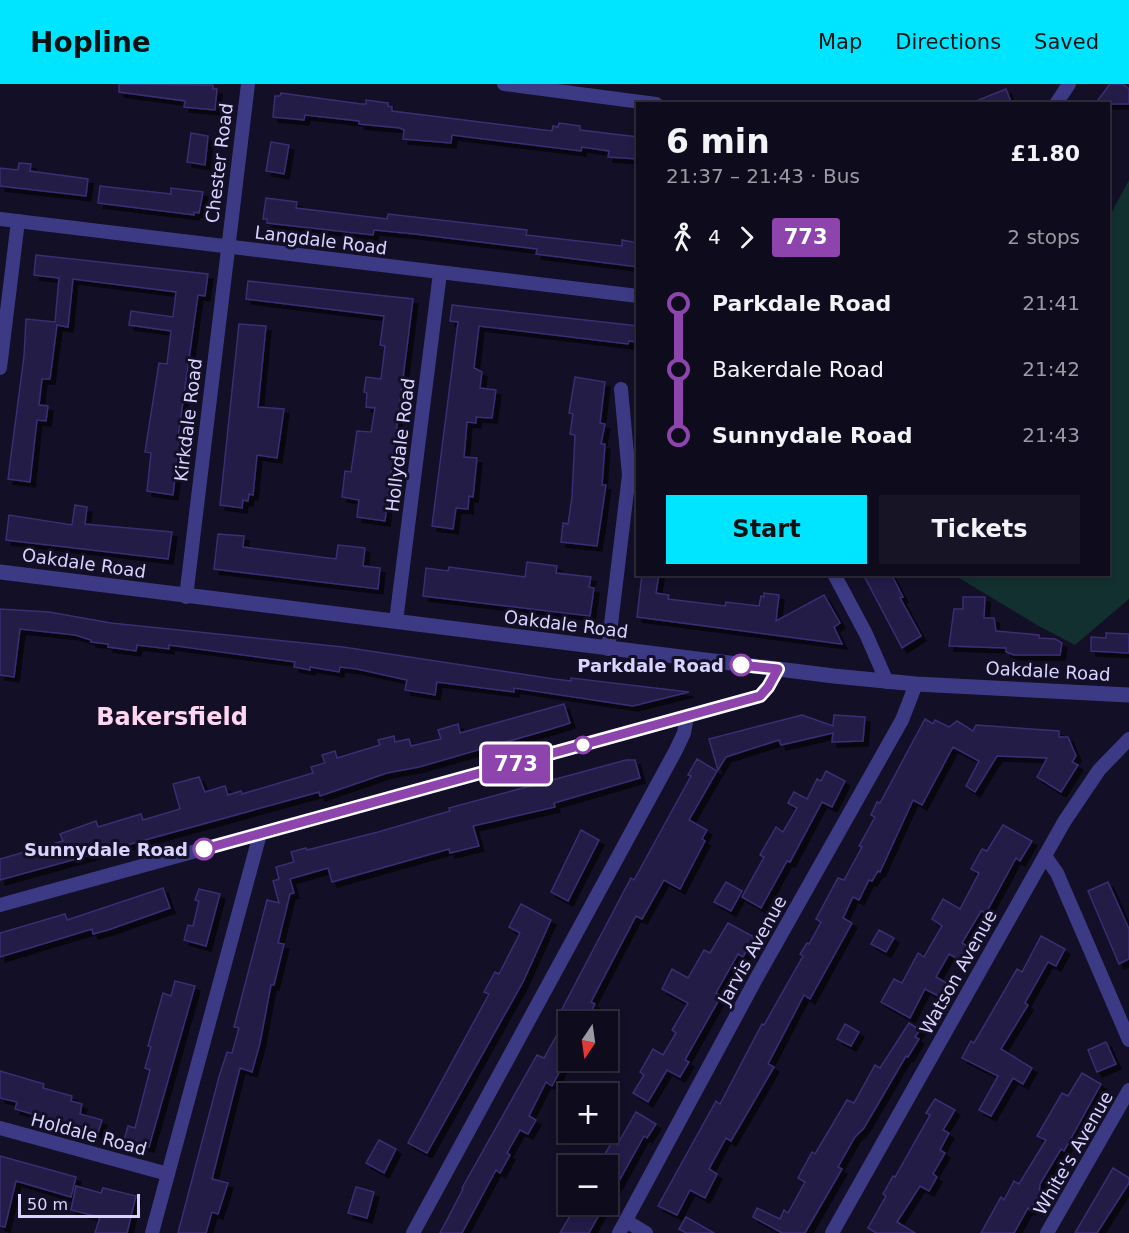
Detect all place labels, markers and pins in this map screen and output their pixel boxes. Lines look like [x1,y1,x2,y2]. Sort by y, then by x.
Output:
marker: Parkdale Road [730,654,752,676]
place label: Parkdale Road [577,655,724,676]
unlabelled marker [574,736,592,754]
marker: Sunnydale Road [193,838,215,860]
place label: Sunnydale Road [24,839,188,860]

